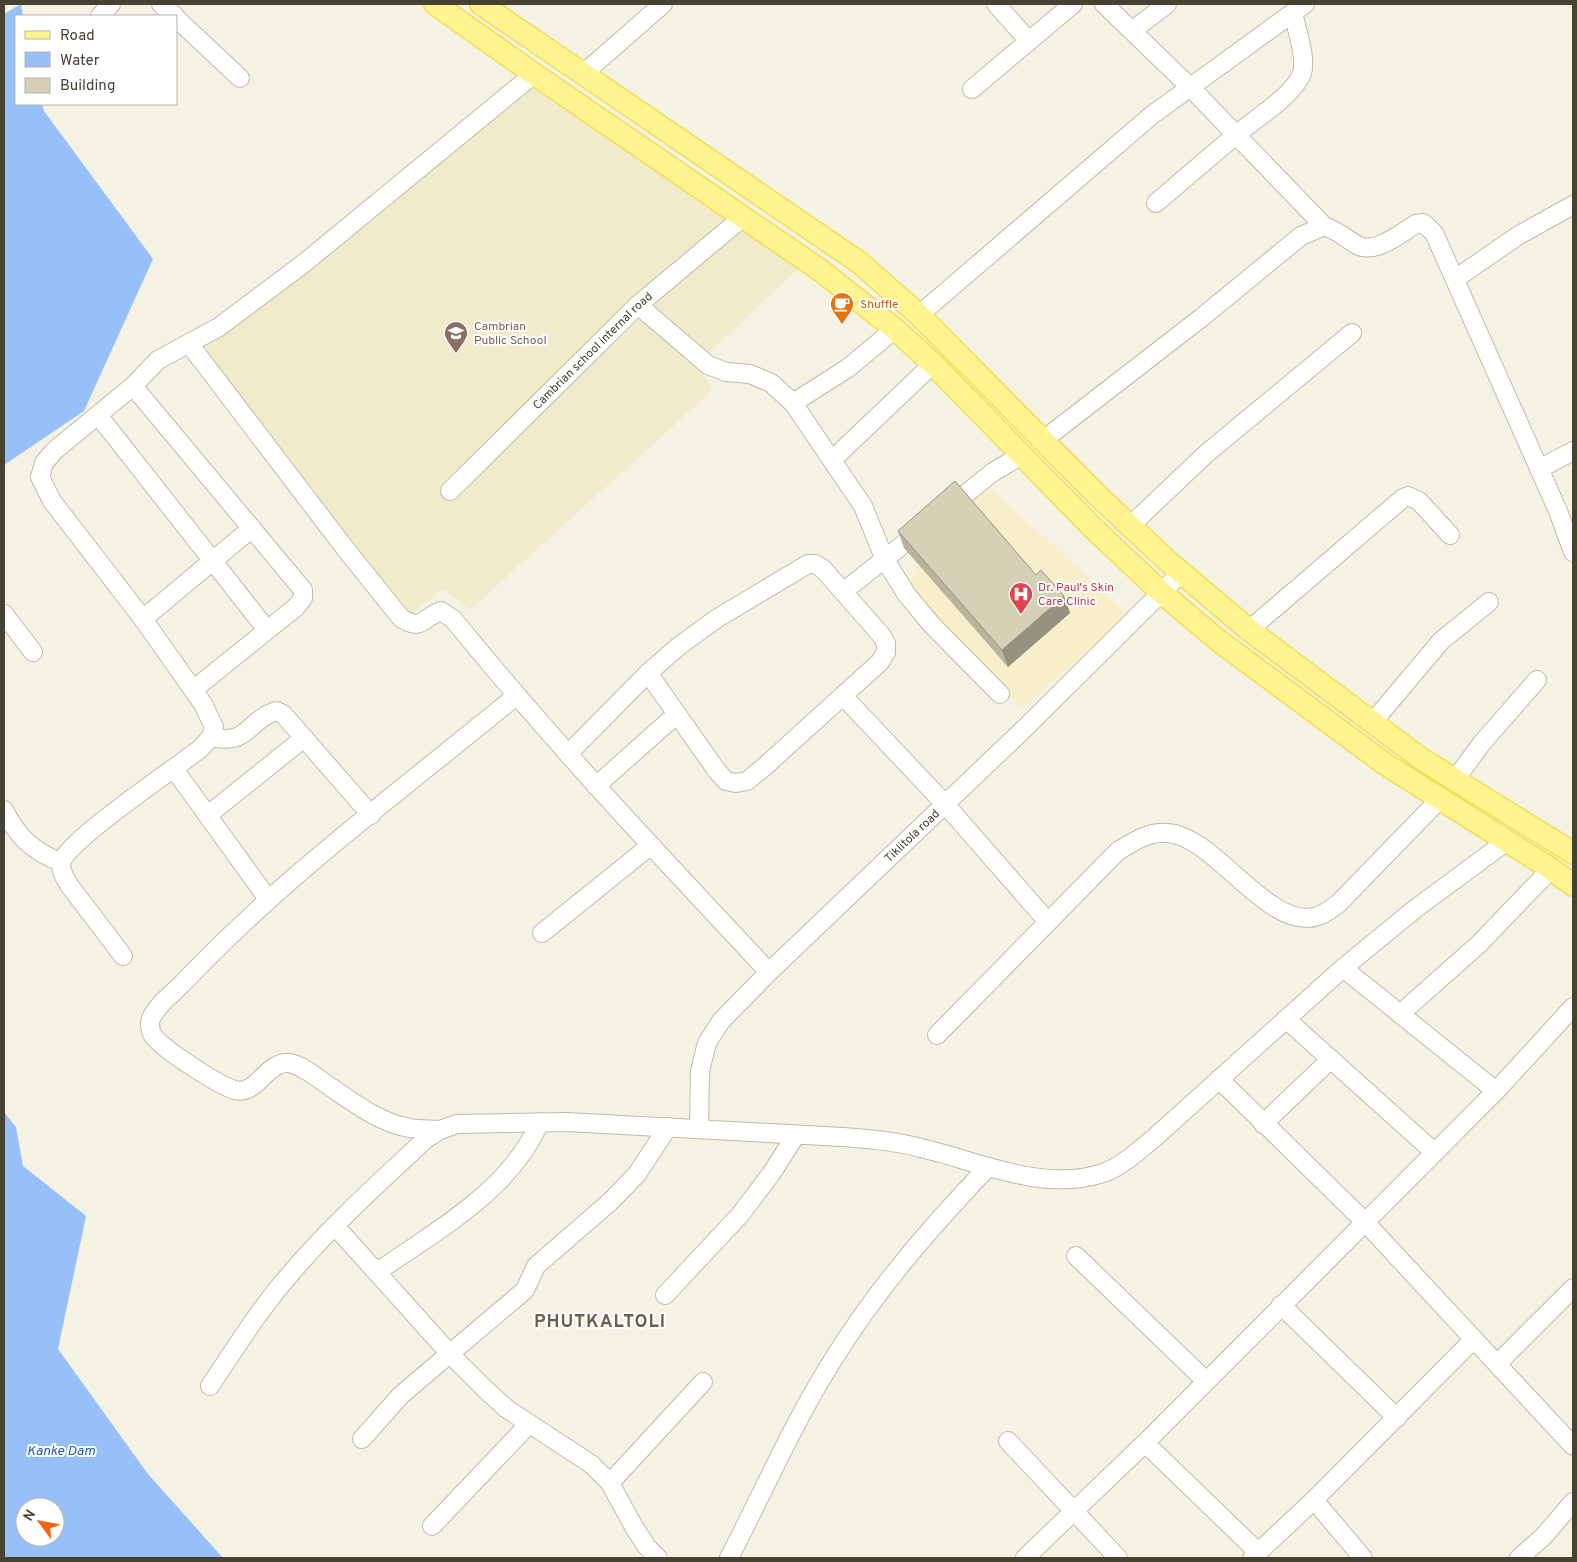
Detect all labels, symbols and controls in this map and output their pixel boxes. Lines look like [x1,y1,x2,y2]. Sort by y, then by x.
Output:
legend [15,15,178,105]
text: Road [60,27,95,46]
text: Water [60,52,100,71]
text: Building [60,77,115,96]
street label: Cambrian school internal road [530,289,656,414]
cafe icon: Shuffle [829,291,855,325]
place label: Shuffle [860,297,898,313]
place label: Cambrian Public School [474,319,547,349]
school or university icon: Cambrian Public School [443,320,469,354]
place label: Dr. Paul's Skin Care Clinic [1038,580,1114,610]
hospital icon: Dr. Paul's Skin Care Clinic [1008,581,1034,615]
street label: Tiklitola road [882,806,944,867]
district label: PHUTKALTOLI [534,1311,666,1334]
water label: Kanke Dam [27,1443,96,1460]
north arrow [15,1497,65,1547]
text: N [20,1507,40,1525]

